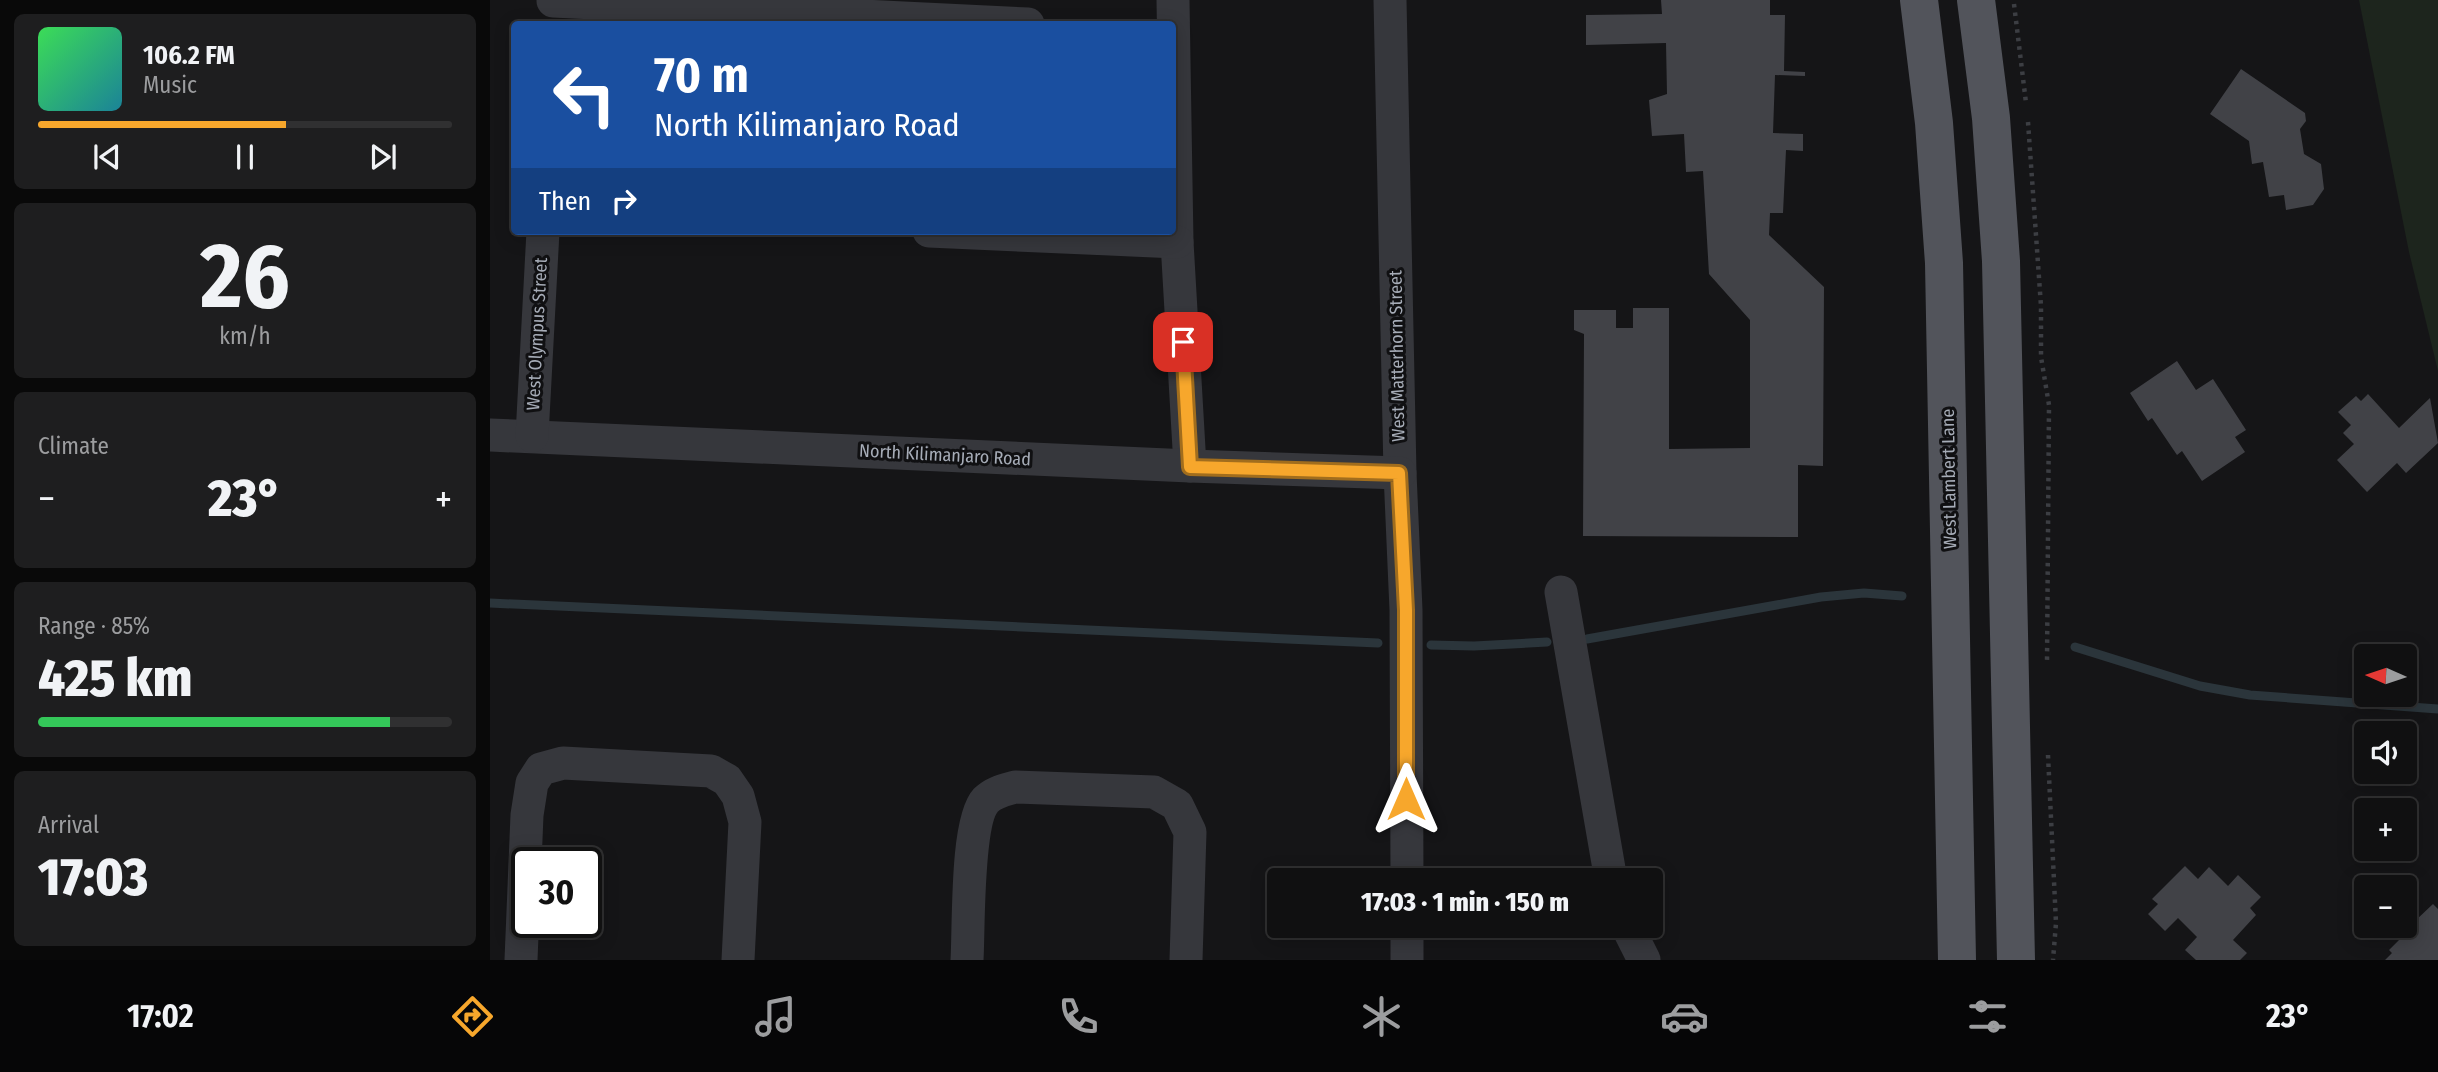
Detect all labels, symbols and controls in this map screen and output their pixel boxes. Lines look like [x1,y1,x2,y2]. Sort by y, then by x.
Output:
text: 106.2 FM [143,40,235,71]
text: 70 m [654,46,749,105]
icon: left [539,49,630,140]
text: Music [143,71,197,99]
text: North Kilimanjaro Road [654,106,960,144]
icon: previous [88,138,126,176]
icon: pause [226,138,264,176]
icon: next [364,138,402,176]
icon: right [605,182,643,220]
text: Then [539,186,591,217]
text: 26 [200,222,290,331]
street label: West Olympus Street [522,257,552,411]
street label: West Matterhorn Street [1385,270,1409,442]
pin [1153,312,1213,372]
text: km/h [219,322,271,350]
icon: arrive [1164,323,1202,361]
street label: West Lambert Lane [1937,409,1961,549]
text: Climate [38,432,109,460]
street label: North Kilimanjaro Road [859,440,1031,470]
text: 23° [208,467,282,530]
text: − [38,476,55,522]
text: + [435,476,452,522]
text: Range · 85% [38,612,150,640]
north arrow [2354,644,2417,707]
map controls [2354,644,2417,938]
text: 425 km [38,647,192,710]
button: sound [2354,721,2417,784]
position arrow [1369,762,1443,836]
button: + [2354,798,2417,861]
text: Arrival [38,811,99,839]
text: 17:03 [38,846,148,909]
speed limit sign: 30 [511,847,602,938]
button: − [2354,875,2417,938]
text: 17:03 · 1 min · 150 m [1361,887,1569,918]
icon: directions [448,992,497,1041]
icon: music [751,992,800,1041]
icon: phone [1054,992,1103,1041]
icon: climate [1357,992,1406,1041]
icon: car [1660,992,1709,1041]
icon: filters [1963,992,2012,1041]
text: 17:02 [127,997,194,1035]
text: 23° [2266,997,2311,1035]

